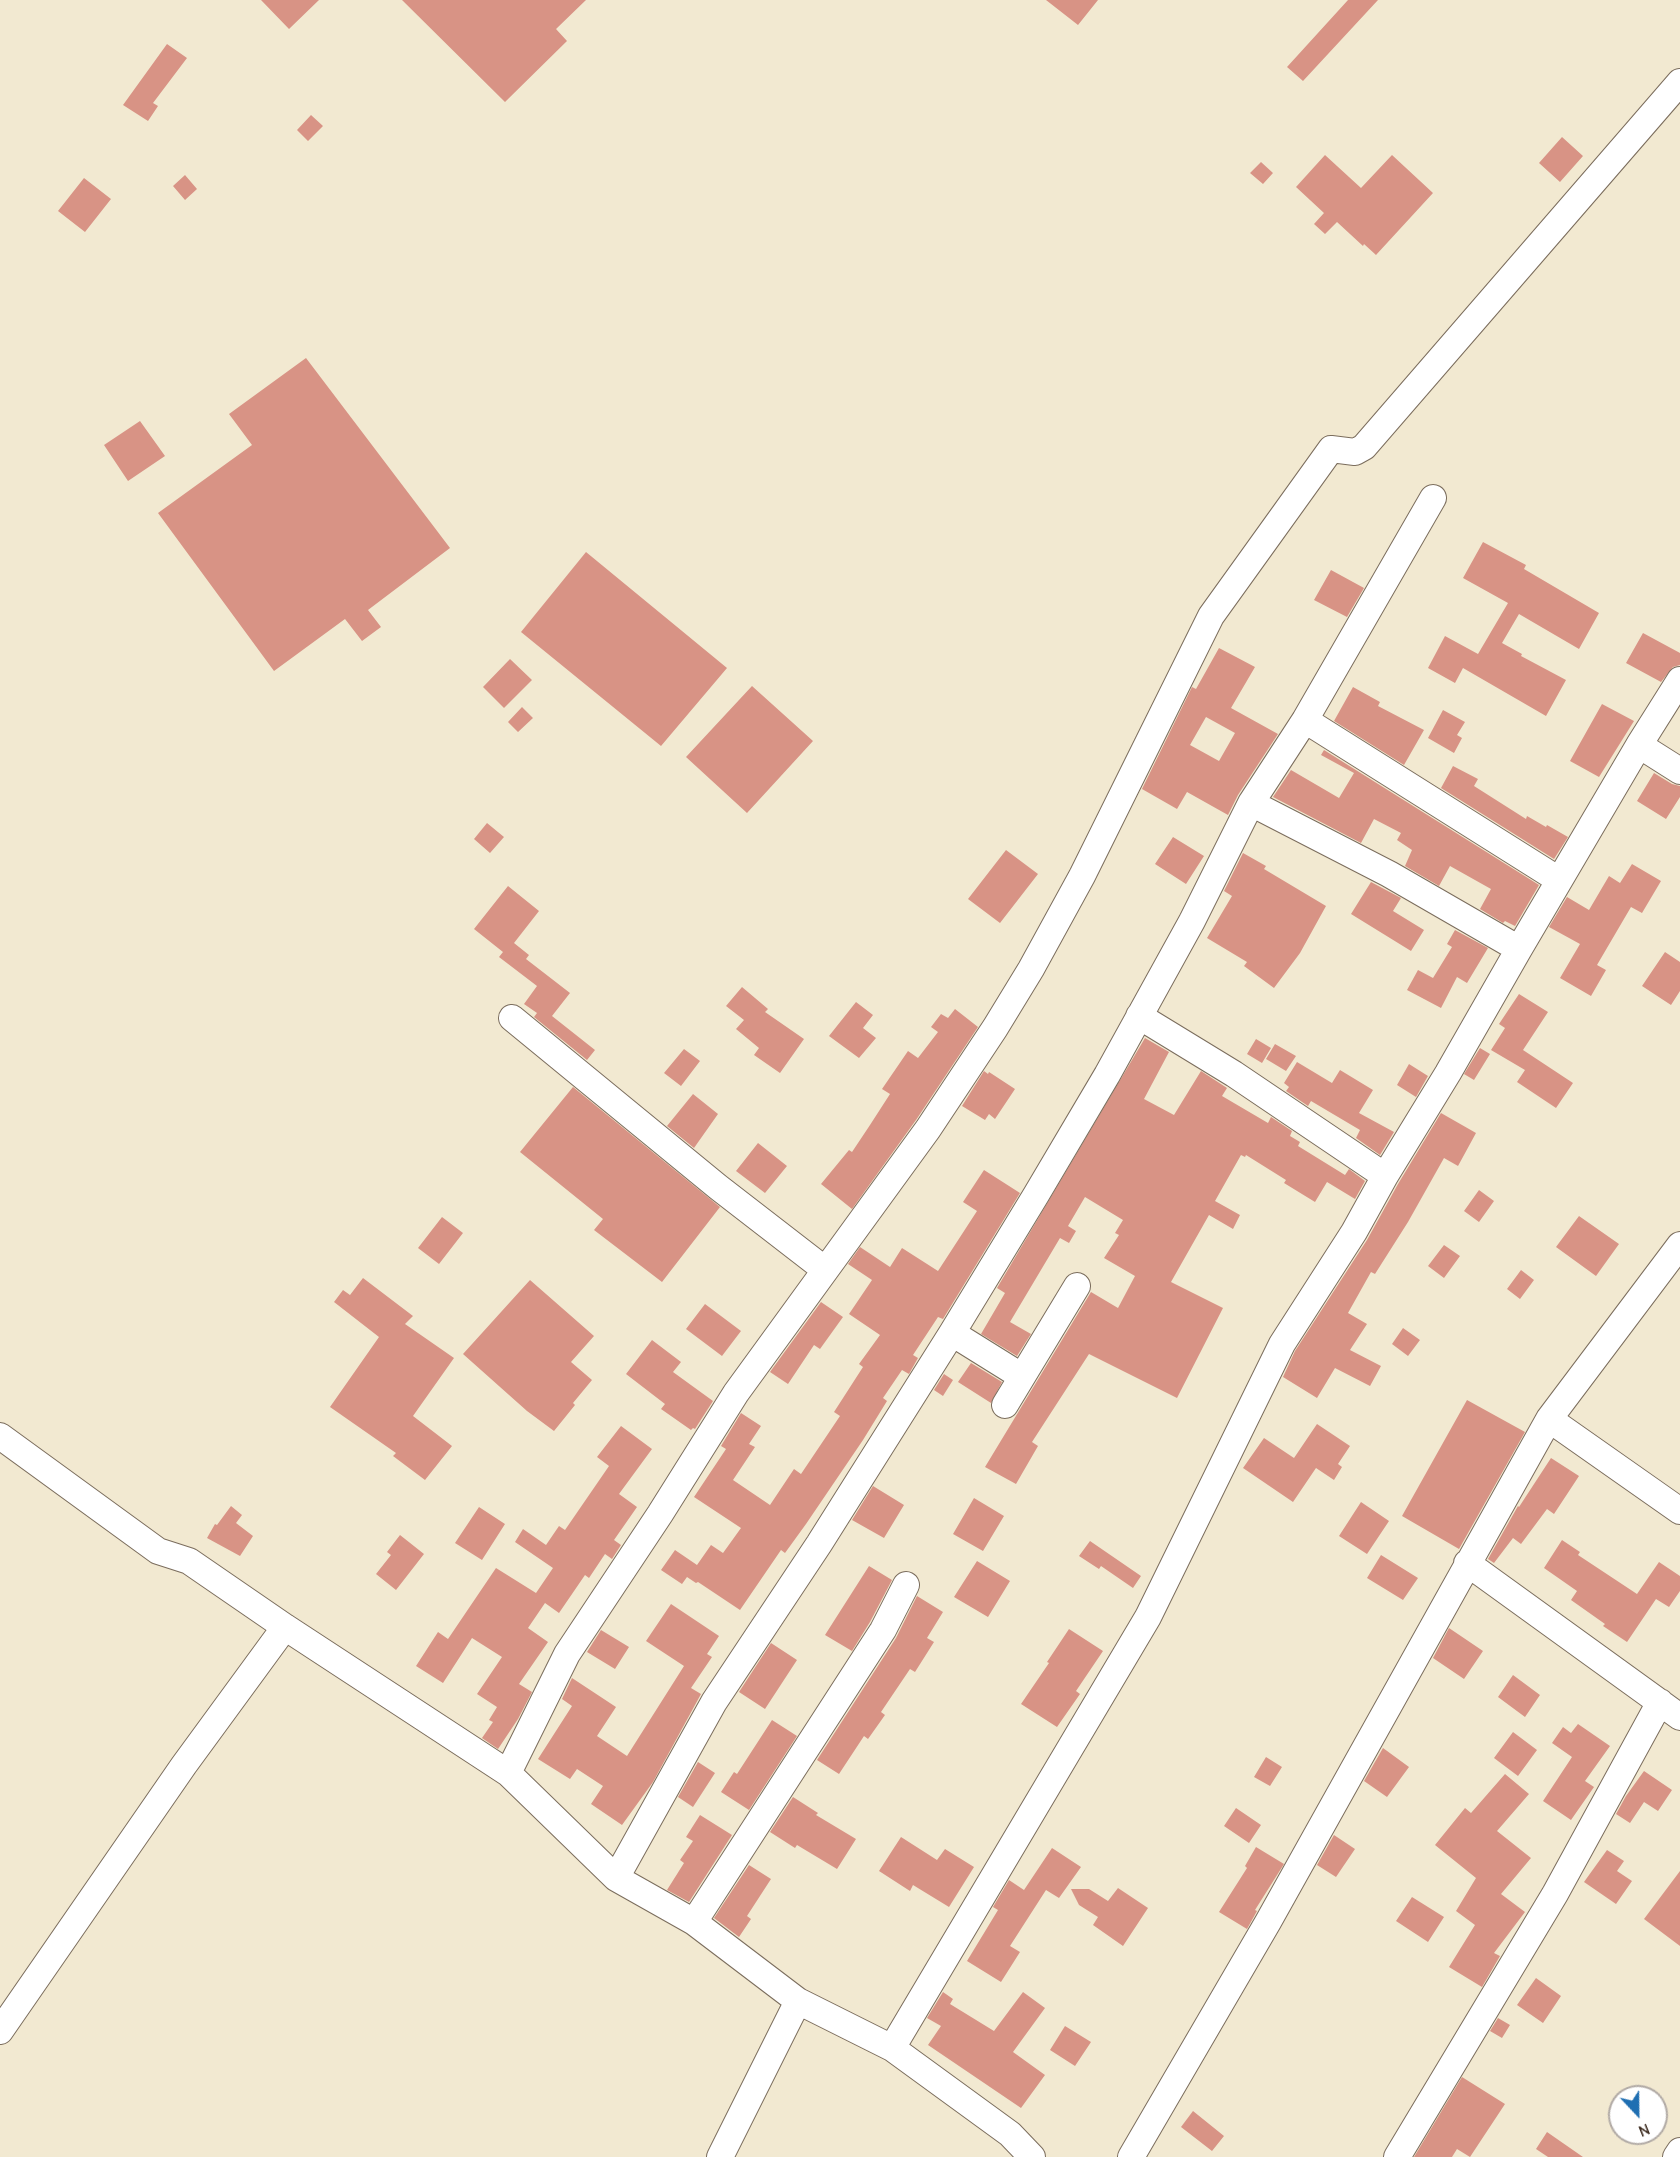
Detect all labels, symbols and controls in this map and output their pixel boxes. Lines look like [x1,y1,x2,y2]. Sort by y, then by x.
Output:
north arrow [1608,2085,1668,2145]
text: N [1636,2120,1652,2140]

